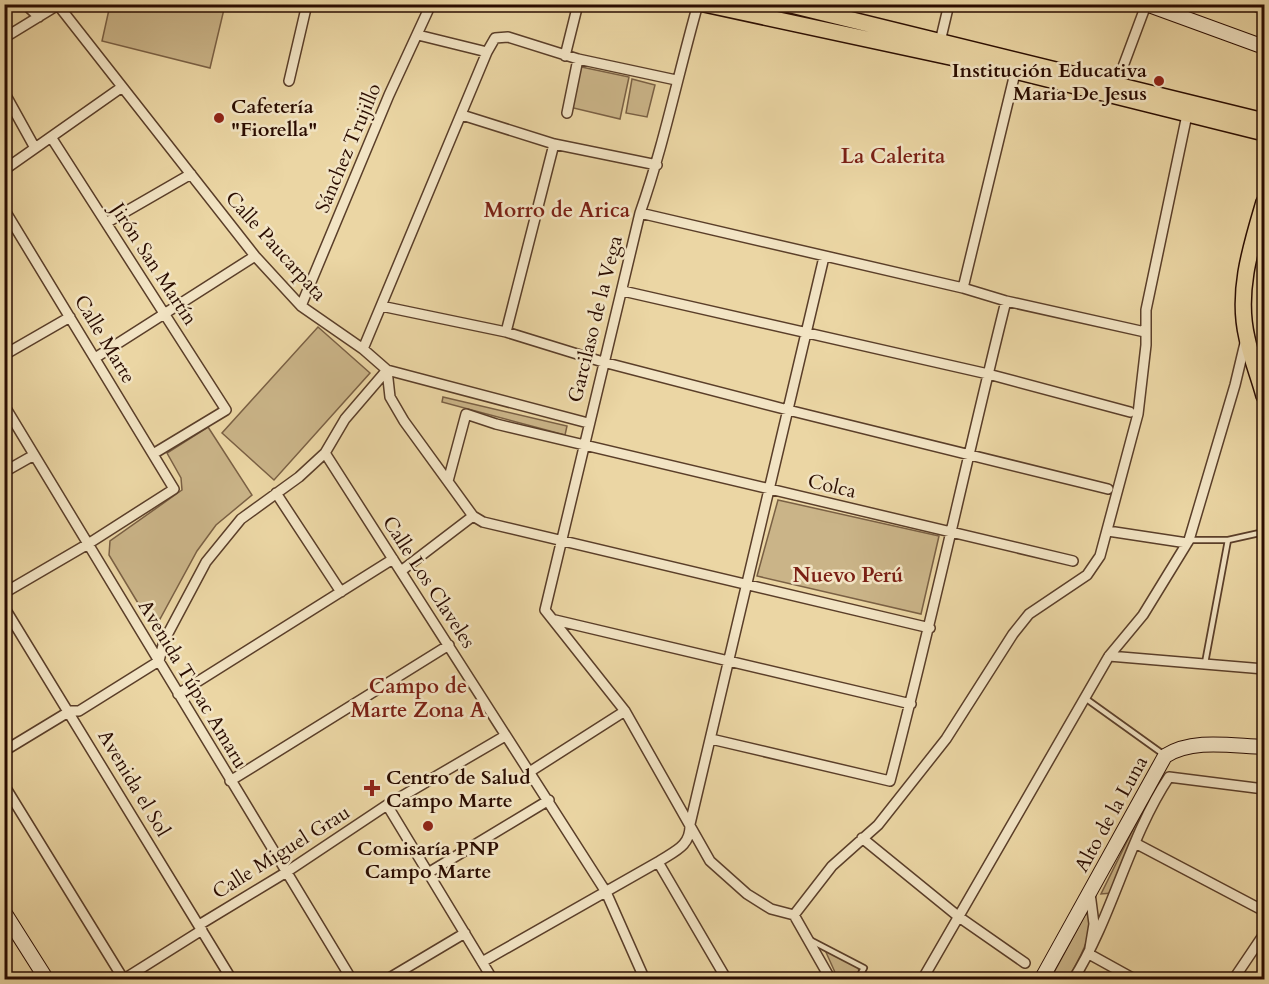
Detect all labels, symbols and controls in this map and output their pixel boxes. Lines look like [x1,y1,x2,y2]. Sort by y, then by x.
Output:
place label: Institución Educativa Maria De Jesus [952,57,1147,107]
marker: Institución Educativa Maria De Jesus [1152,74,1166,88]
street label: Sánchez Trujillo [308,79,388,217]
place label: Cafetería "Fiorella" [231,93,317,143]
marker: Cafetería "Fiorella" [212,111,226,125]
district label: La Calerita [841,142,946,171]
street label: Calle Paucarpata [219,185,333,307]
street label: Jirón San Martín [103,195,204,331]
district label: Morro de Arica [484,196,631,225]
street label: Garcilaso de la Vega [561,232,629,405]
street label: Calle Marte [68,290,142,388]
street label: Colca [805,467,859,505]
street label: Calle Los Claveles [376,511,482,653]
district label: Nuevo Perú [793,561,903,590]
street label: Avenida Túpac Amaru [132,595,254,773]
district label: Campo de Marte Zona A [350,672,486,725]
street label: Avenida el Sol [91,724,177,842]
street label: Alto de la Luna [1068,751,1154,877]
place label: Centro de Salud Campo Marte [386,764,531,814]
marker: Centro de Salud Campo Marte [363,779,381,797]
street label: Calle Miguel Grau [207,799,355,905]
marker: Comisaría PNP Campo Marte [421,819,435,833]
place label: Comisaría PNP Campo Marte [357,835,499,885]

